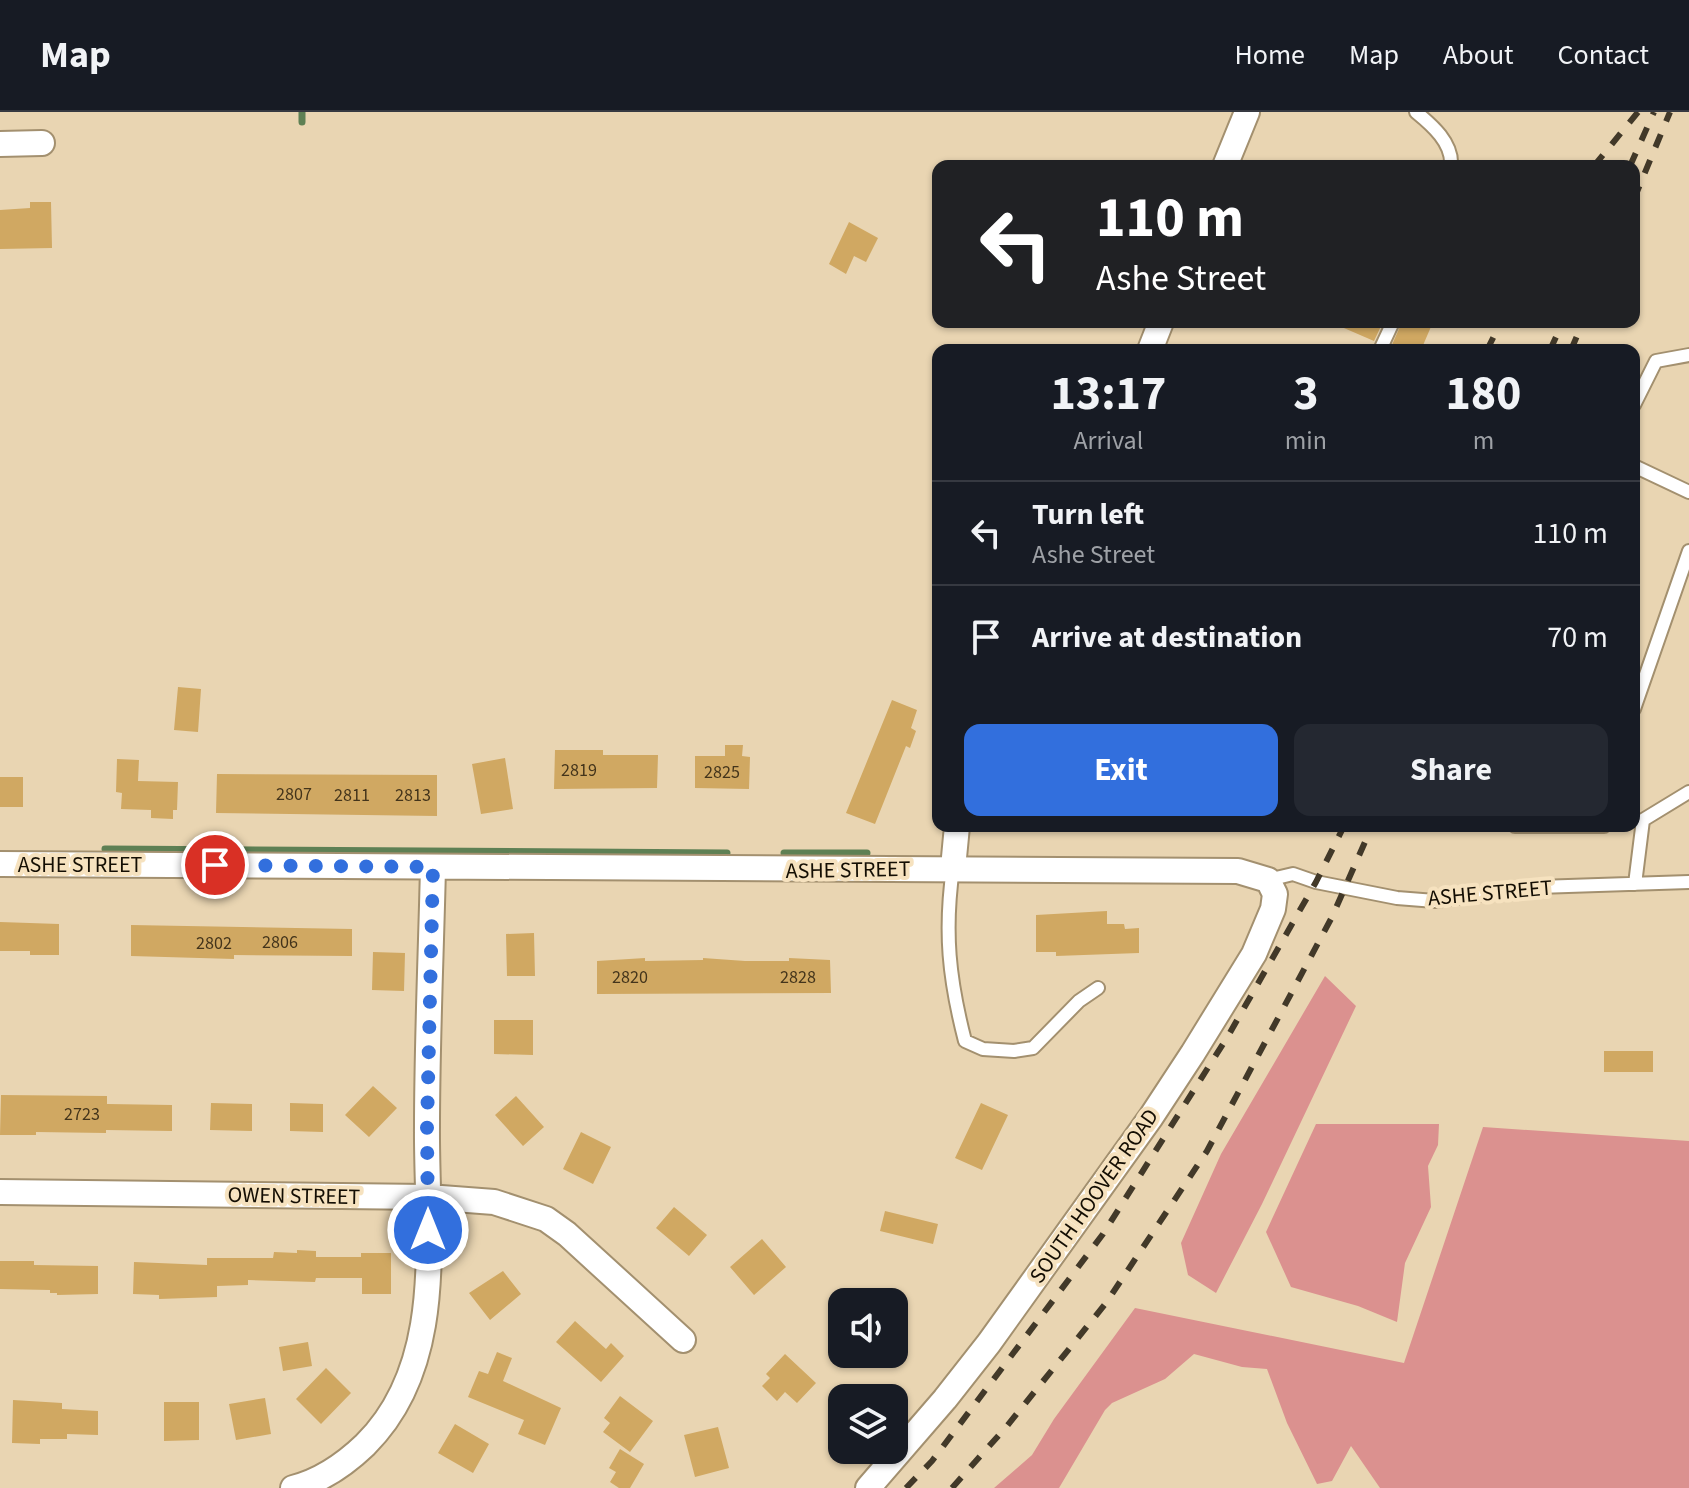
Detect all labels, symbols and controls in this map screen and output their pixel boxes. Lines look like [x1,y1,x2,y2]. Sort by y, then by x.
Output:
text: Map [40,28,111,82]
text: Home [1234,35,1305,75]
text: Map [1349,35,1399,75]
text: About [1443,35,1514,75]
text: Contact [1558,35,1649,75]
text: 110 m [1096,179,1244,258]
icon: left [964,192,1068,296]
text: Ashe Street [1096,253,1266,304]
text: 13:17 [1050,360,1166,428]
text: 3 [1293,360,1319,428]
text: 180 [1445,360,1521,428]
text: Arrival [1073,422,1143,459]
text: min [1285,422,1327,459]
text: m [1473,422,1494,459]
text: Turn left [1032,493,1144,536]
icon: left [964,511,1008,555]
text: 110 m [1532,512,1608,555]
text: Ashe Street [1032,536,1155,573]
icon: arrive [964,615,1008,659]
text: Arrive at destination [1032,616,1302,659]
text: 70 m [1547,616,1608,659]
button: Exit [964,724,1278,816]
button: Share [1294,724,1608,816]
house number: 2819 [561,758,597,783]
house number: 2825 [704,760,740,785]
house number: 2807 [276,782,312,807]
house number: 2811 [334,783,370,808]
house number: 2813 [395,783,431,808]
pin [181,831,249,899]
icon: arrive [193,843,237,887]
street label: ASHE STREET [18,849,143,881]
street label: ASHE STREET [785,853,911,887]
street label: ASHE STREET [1427,872,1554,914]
house number: 2806 [262,930,298,955]
house number: 2802 [196,931,232,956]
house number: 2820 [612,965,648,990]
house number: 2828 [780,965,816,990]
house number: 2723 [64,1102,100,1127]
street label: SOUTH HOOVER ROAD [1022,1102,1166,1290]
street label: OWEN STREET [227,1179,361,1213]
position arrow [386,1188,470,1272]
map controls [828,1288,908,1464]
button: sound [828,1288,908,1368]
button: layers [828,1384,908,1464]

